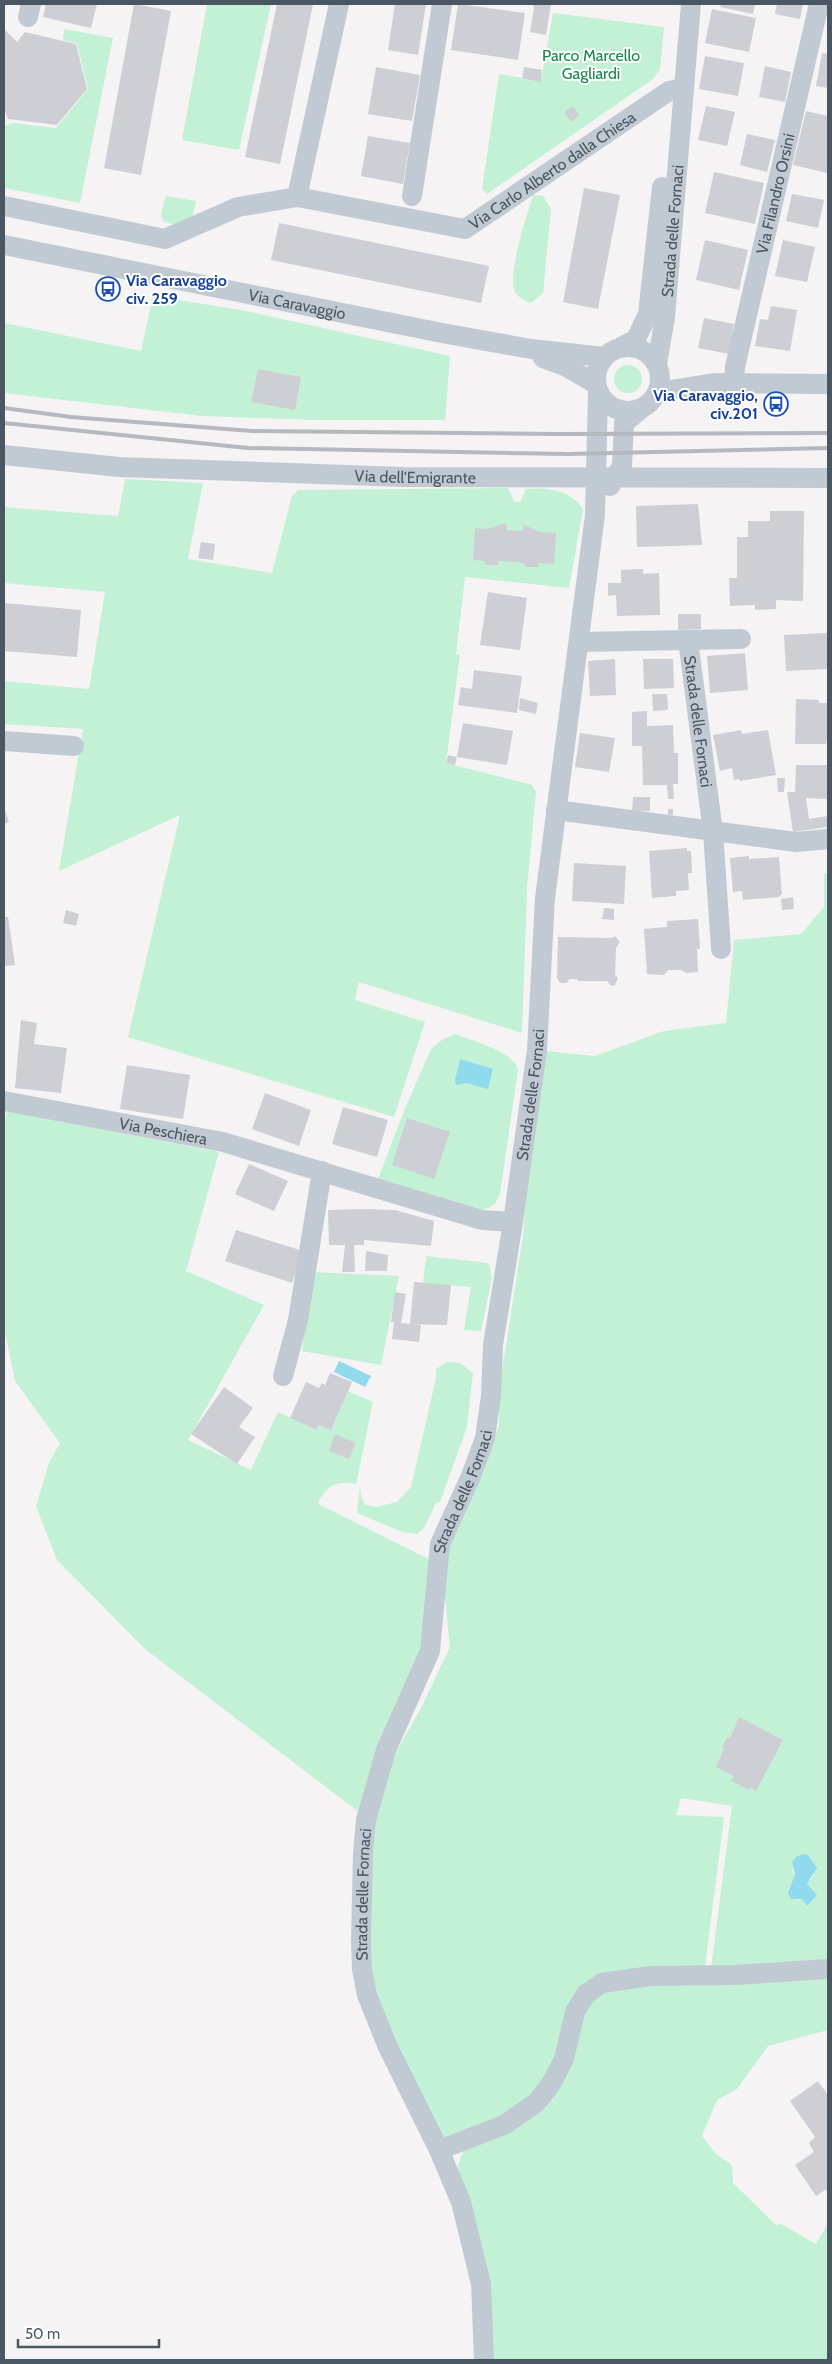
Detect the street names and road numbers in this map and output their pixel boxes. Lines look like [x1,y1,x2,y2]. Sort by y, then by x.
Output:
street label: Via Carlo Alberto dalla Chiesa [465,107,639,233]
street label: Via Filandro Orsini [752,131,798,256]
street label: Strada delle Fornaci [657,164,687,298]
street label: Via Caravaggio [247,285,348,323]
street label: Via dell'Emigrante [354,466,476,487]
street label: Strada delle Fornaci [681,654,717,788]
street label: Strada delle Fornaci [512,1028,548,1162]
street label: Via Peschiera [118,1113,209,1148]
street label: Strada delle Fornaci [430,1429,496,1554]
street label: Strada delle Fornaci [351,1827,375,1961]

